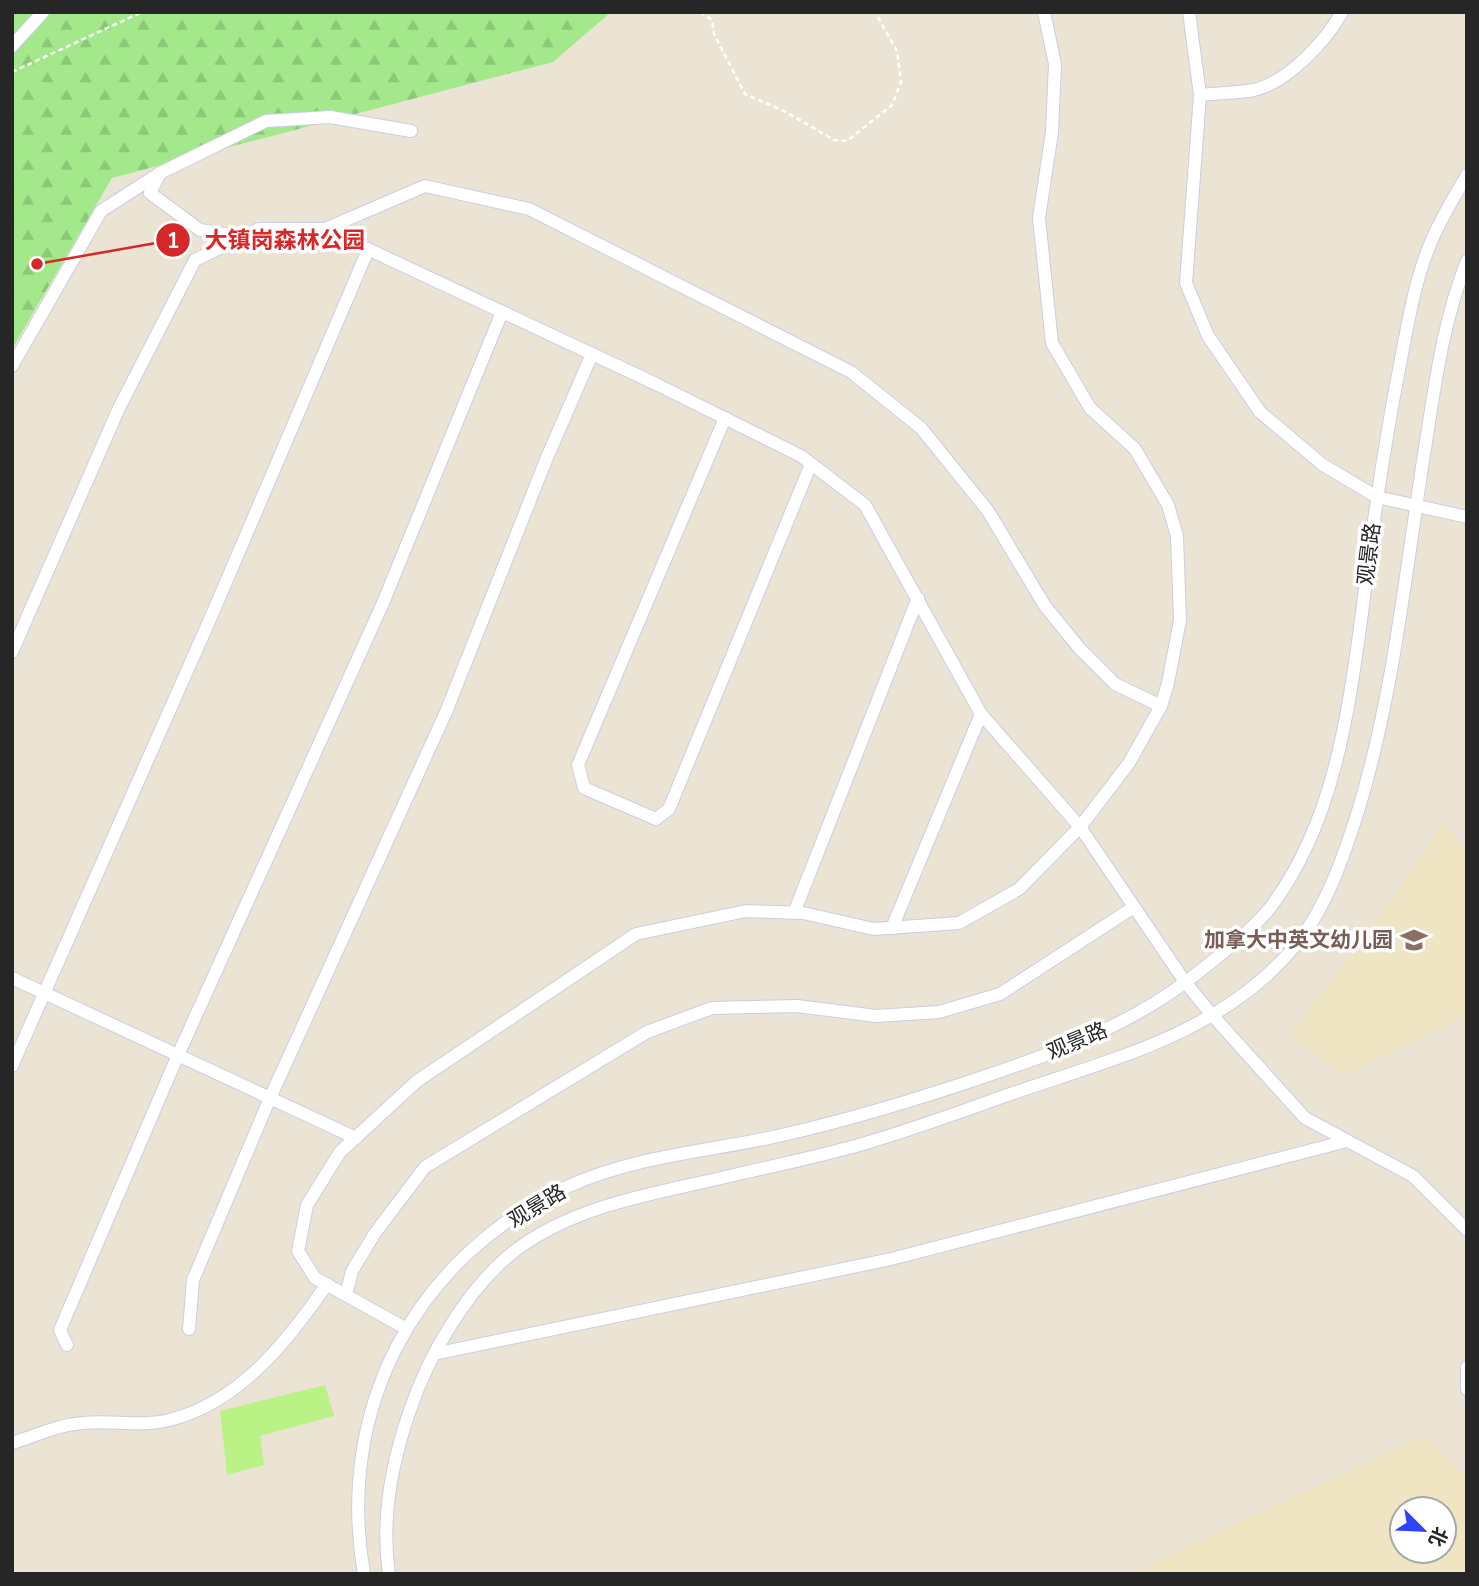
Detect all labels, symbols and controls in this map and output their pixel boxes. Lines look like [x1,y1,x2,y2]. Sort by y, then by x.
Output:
callout: 大镇岗森林公园 [156,218,380,262]
text: 大镇岗森林公园 [205,225,366,256]
text: 1 [167,227,179,255]
street label: 观景路 [1351,521,1387,587]
school or university icon: 加拿大中英文幼儿园 [1399,925,1429,955]
place label: 加拿大中英文幼儿园 [1204,926,1393,954]
street label: 观景路 [1043,1016,1111,1066]
street label: 观景路 [503,1178,571,1234]
north arrow [1388,1495,1458,1565]
text: 北 [1422,1523,1453,1550]

